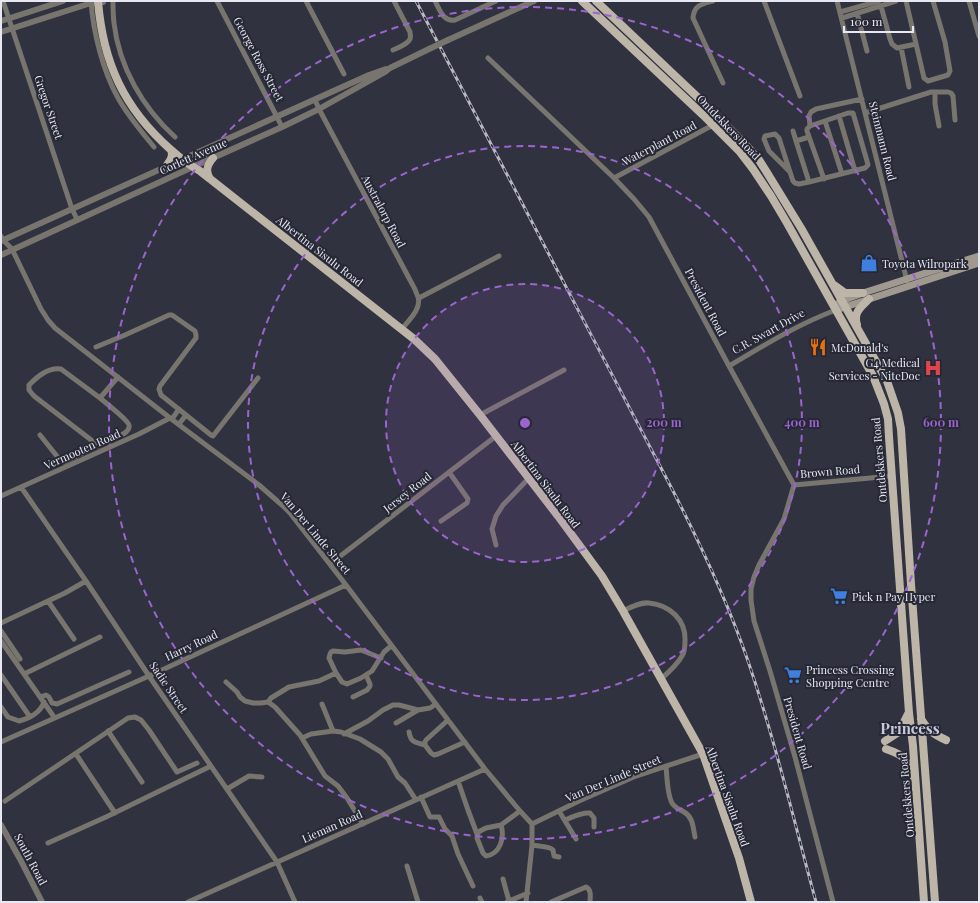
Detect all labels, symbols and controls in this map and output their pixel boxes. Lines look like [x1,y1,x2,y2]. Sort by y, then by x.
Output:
scale bar [844,8,913,34]
text: 100 m [850,13,883,29]
street label: George Ross Street [230,14,288,104]
street label: Gregor Street [31,73,67,141]
street label: Ontdekkers Road [694,91,764,163]
street label: Steinmann Road [866,100,900,183]
street label: Waterplant Road [618,117,699,169]
street label: Corlett Avenue [157,134,230,178]
street label: Australorp Road [358,171,410,251]
street label: Albertina Sisulu Road [273,212,367,290]
shop icon: Toyota Wilropark [859,253,879,273]
place label: Toyota Wilropark [882,256,967,271]
street label: President Road [682,265,730,339]
street label: C.R. Swart Drive [729,305,807,357]
restaurant icon: McDonald's [808,337,828,357]
place label: McDonald's [831,340,888,355]
place label: G4 Medical Services - NiteDoc [829,355,920,383]
hospital icon: G4 Medical Services - NiteDoc [923,358,943,378]
text: 200 m [646,414,682,430]
text: 400 m [784,414,820,430]
text: 600 m [923,414,959,430]
centre of rings [518,416,532,430]
street label: Ontdekkers Road [868,416,890,503]
street label: Vermooten Road [40,425,123,473]
street label: Albertina Sisulu Road [507,436,584,531]
street label: Brown Road [799,461,861,481]
street label: Jersey Road [379,468,435,516]
street label: Van Der Linde Street [277,488,355,577]
supermarket icon: Pick n Pay Hyper [829,586,849,606]
place label: Pick n Pay Hyper [852,589,935,604]
street label: Harry Road [162,626,220,664]
street label: Sadie Street [146,658,192,716]
place label: Princess Crossing Shopping Centre [806,662,894,690]
supermarket icon: Princess Crossing Shopping Centre [783,665,803,685]
street label: President Road [780,695,816,772]
district label: Princess [880,718,940,738]
street label: Albertina Sisulu Road [702,743,753,849]
street label: Van Der Linde Street [562,751,663,805]
street label: Ontdekkers Road [895,751,917,838]
street label: Lieman Road [299,806,365,846]
street label: South Road [11,831,51,888]

